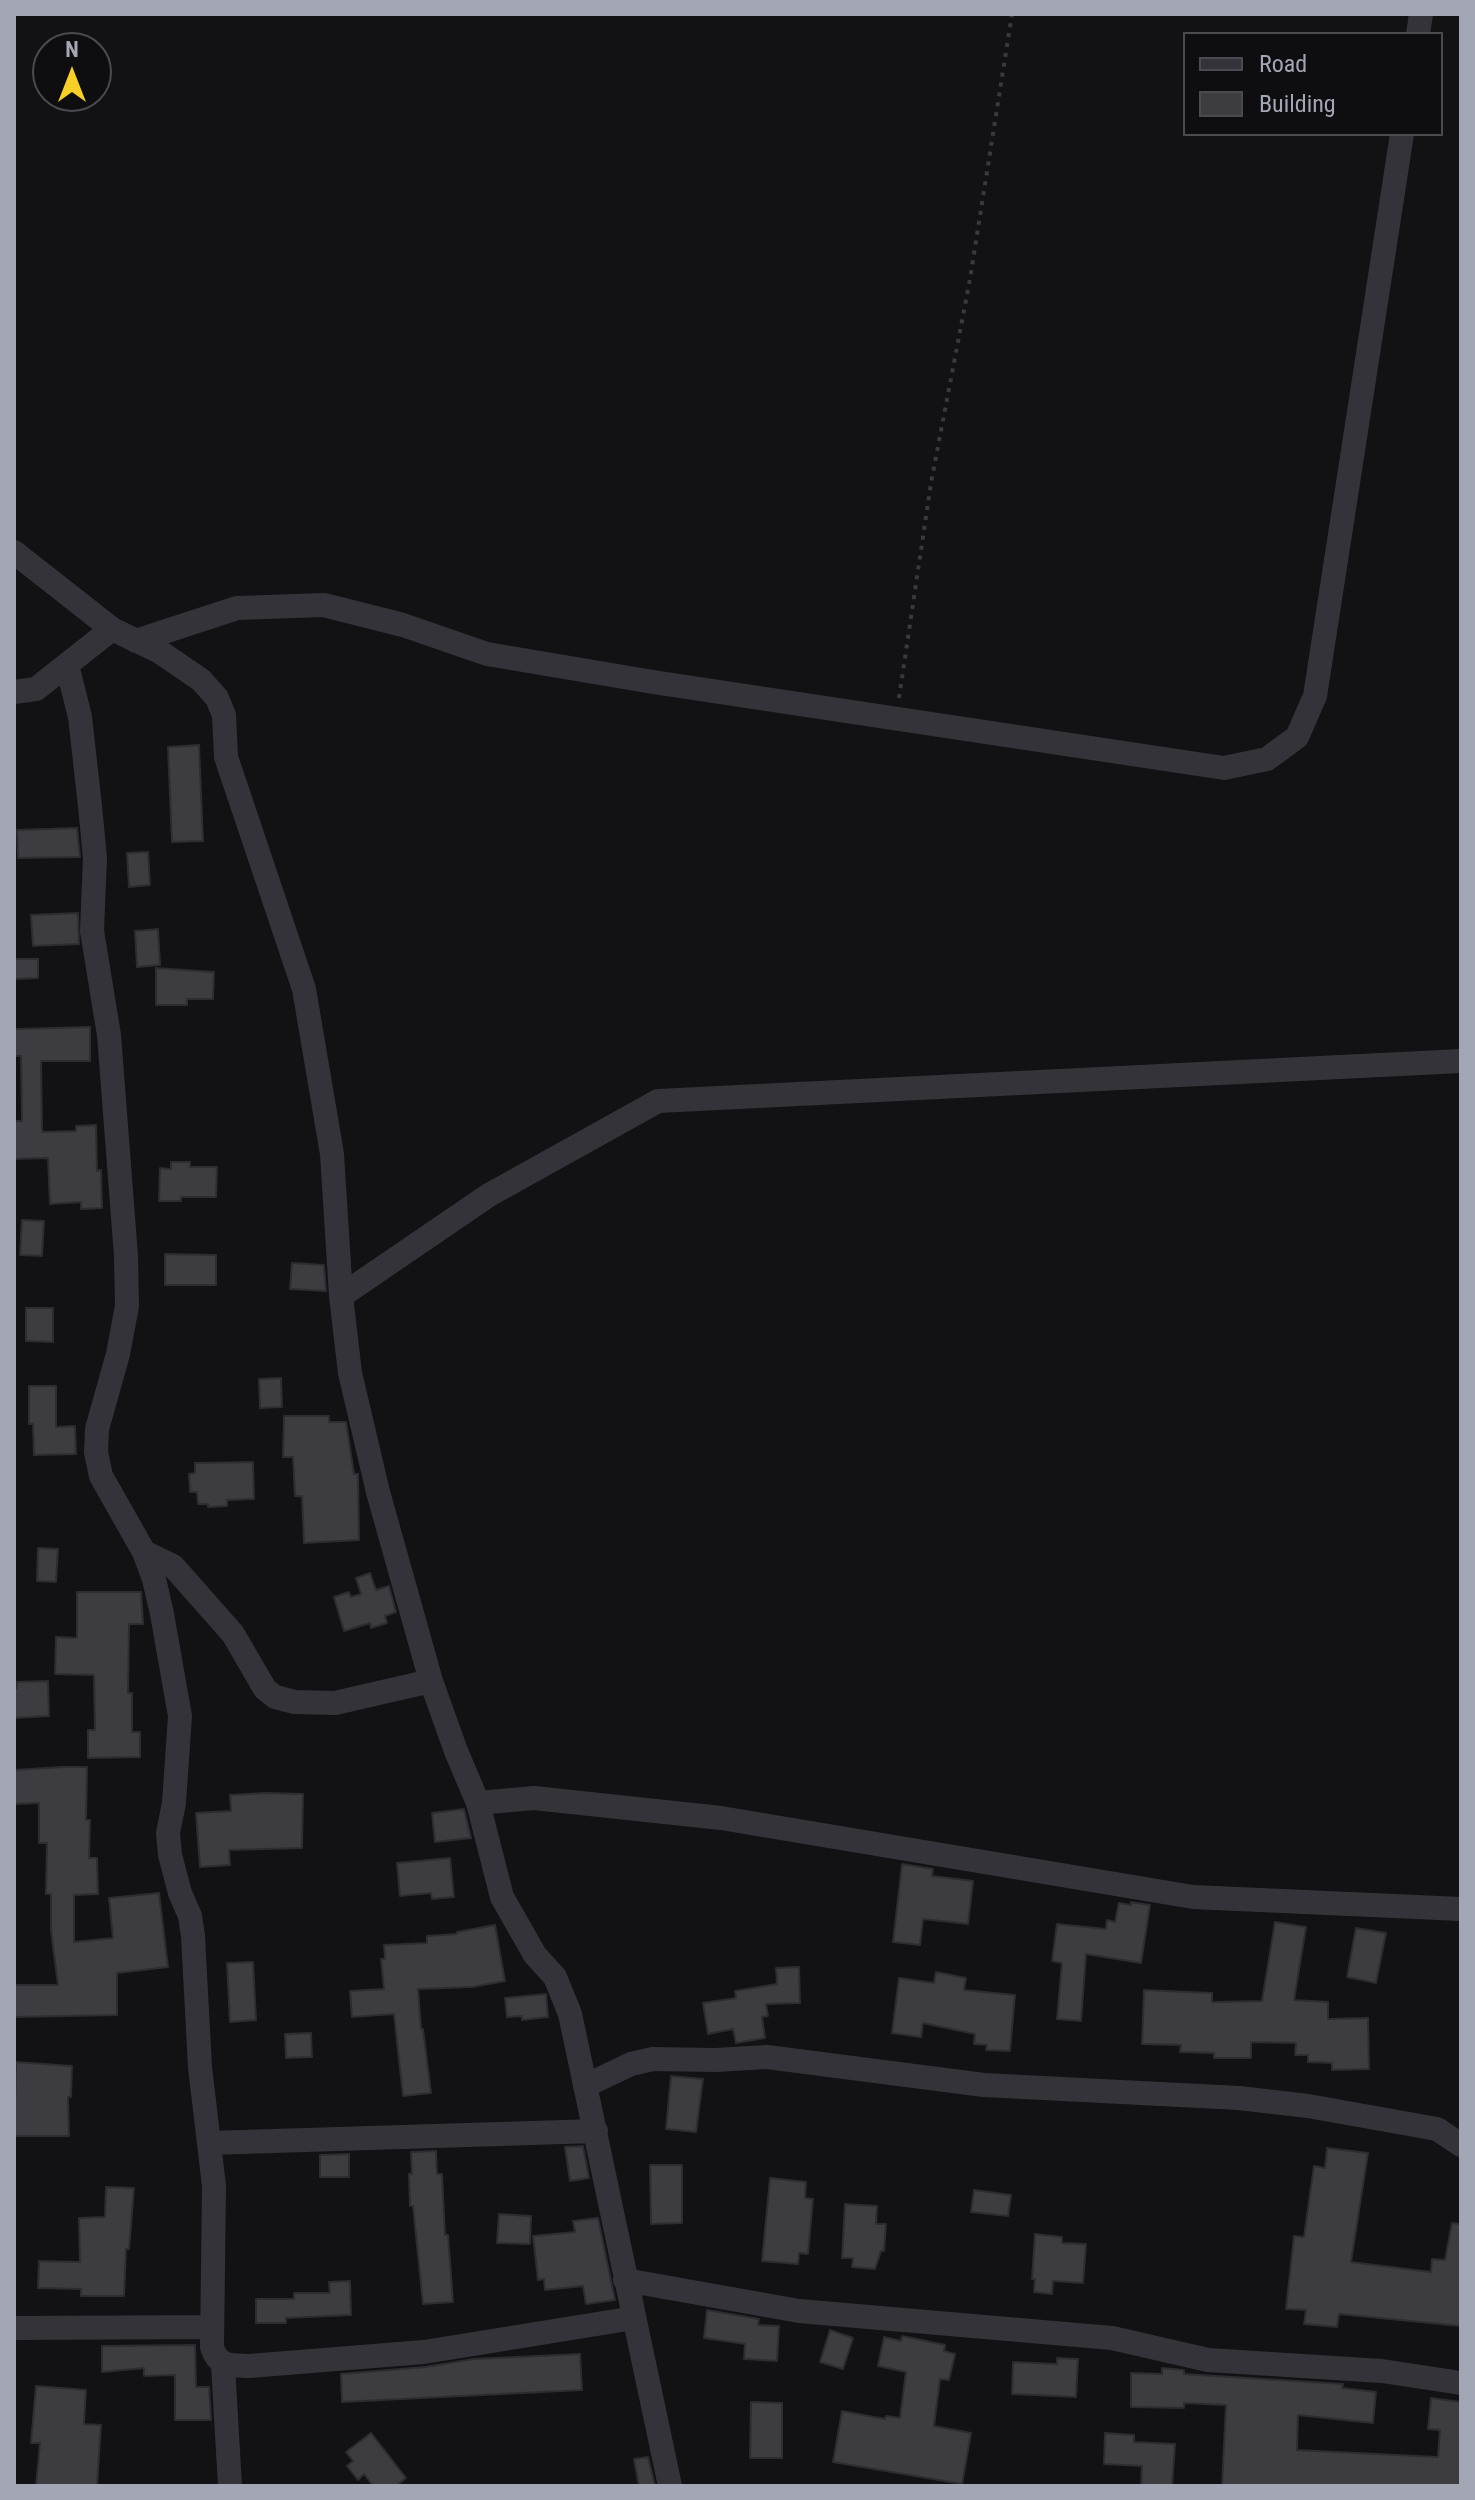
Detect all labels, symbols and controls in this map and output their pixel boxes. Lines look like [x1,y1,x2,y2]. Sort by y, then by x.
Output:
north arrow [32,32,112,112]
legend [1183,32,1443,136]
text: N [65,37,79,62]
text: Road [1259,50,1307,78]
text: Building [1259,90,1336,118]

